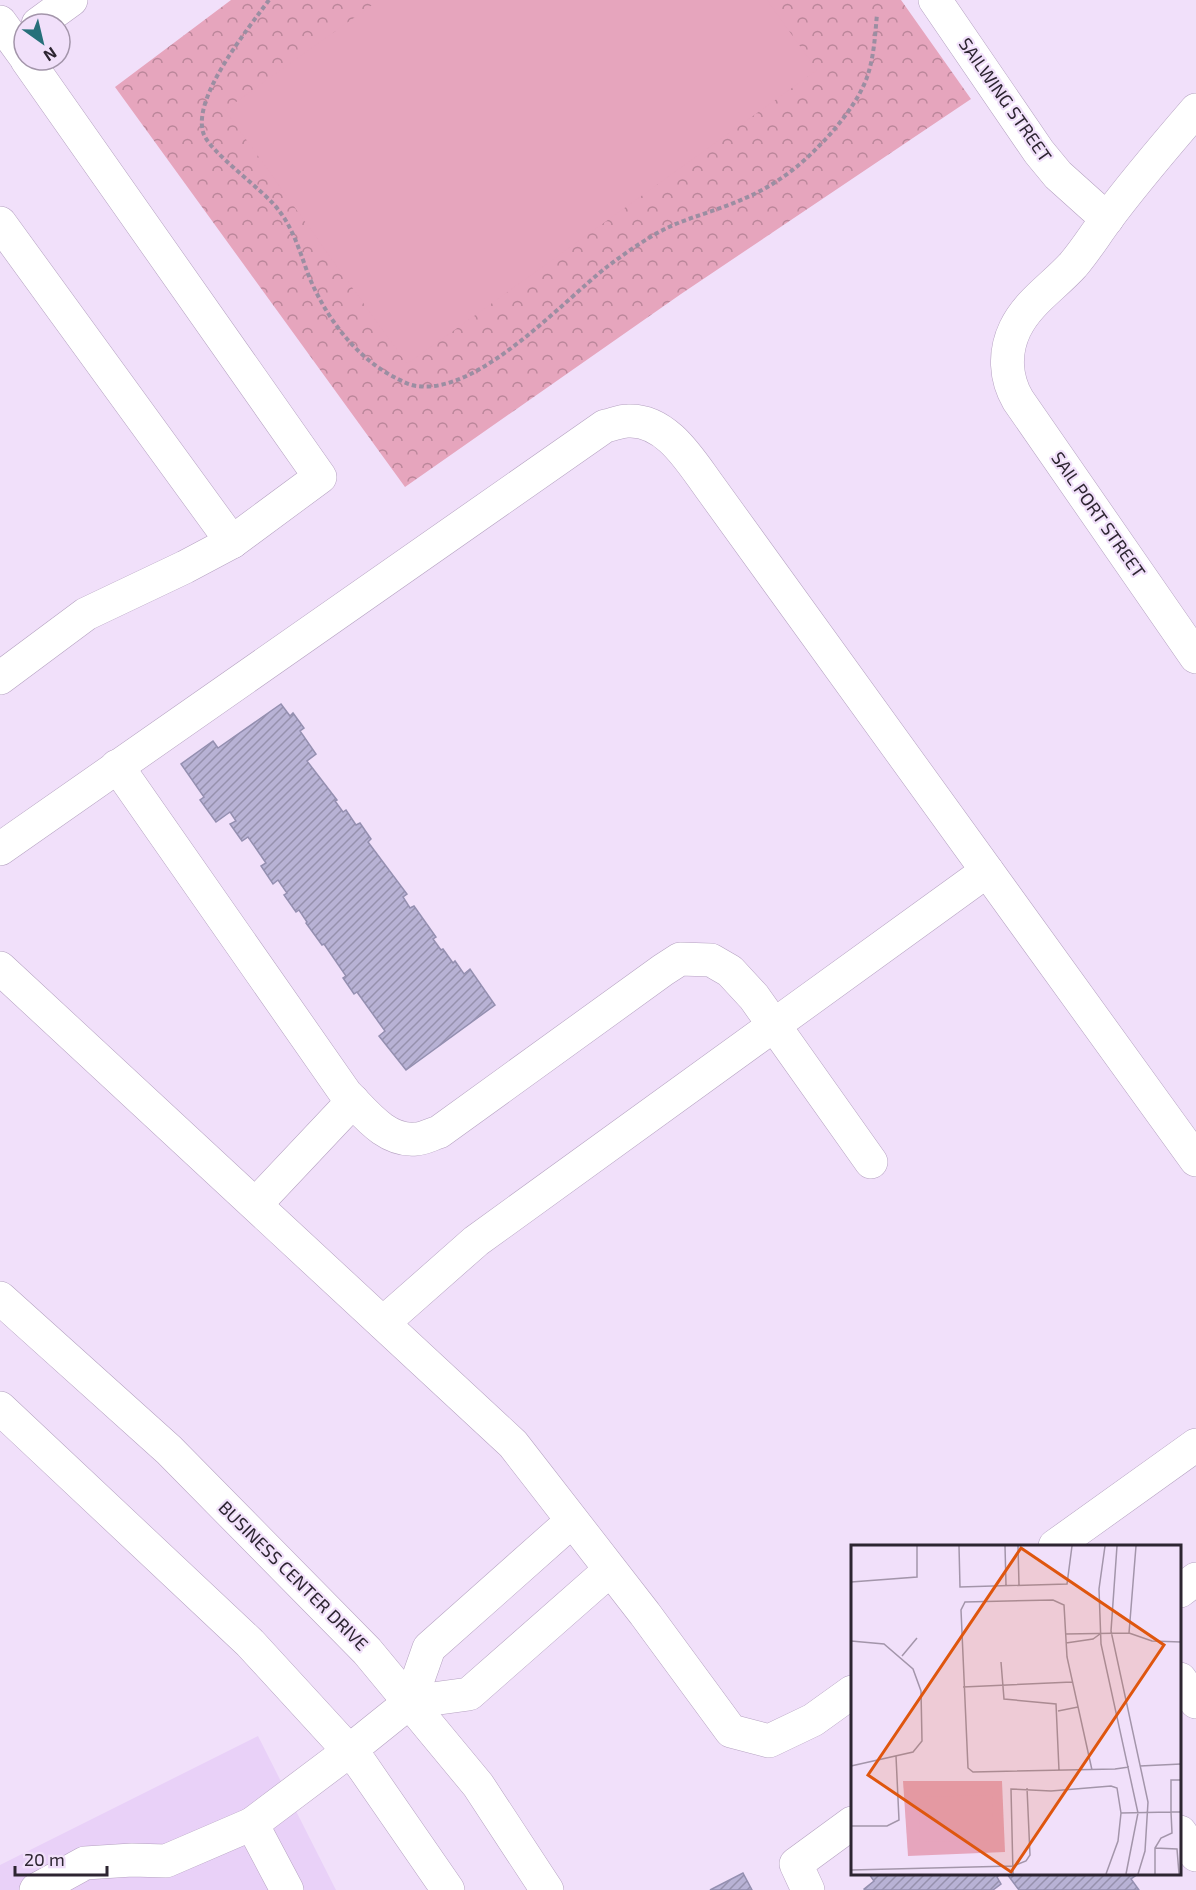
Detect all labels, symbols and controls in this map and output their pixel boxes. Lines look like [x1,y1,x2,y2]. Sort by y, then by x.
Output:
north arrow [12,12,72,72]
street label: SAILWING STREET [955,33,1057,166]
text: N [41,44,61,66]
street label: SAIL PORT STREET [1047,447,1151,582]
street label: BUSINESS CENTER DRIVE [214,1496,373,1655]
inset map [851,1545,1181,1875]
scale bar [15,1839,106,1877]
text: 20 m [24,1848,65,1870]

